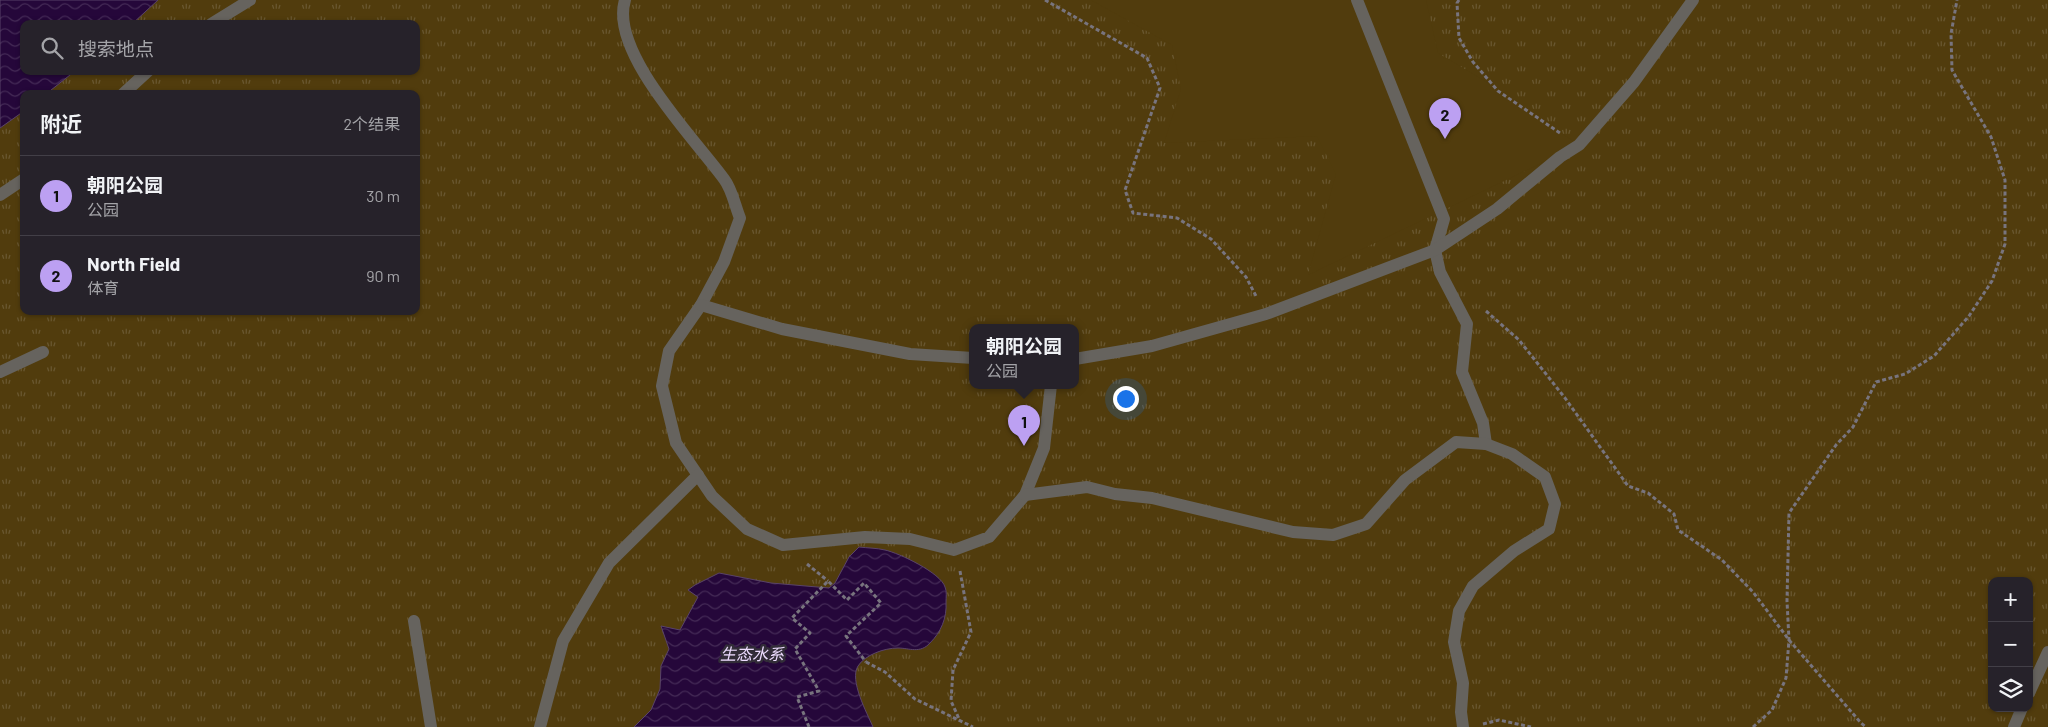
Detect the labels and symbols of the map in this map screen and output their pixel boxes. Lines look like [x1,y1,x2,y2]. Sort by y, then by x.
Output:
pin: 2 [1429,98,1461,139]
your location [1113,386,1139,412]
pin: 1 [1008,405,1040,446]
water label: 生态水系 [720,644,785,663]

